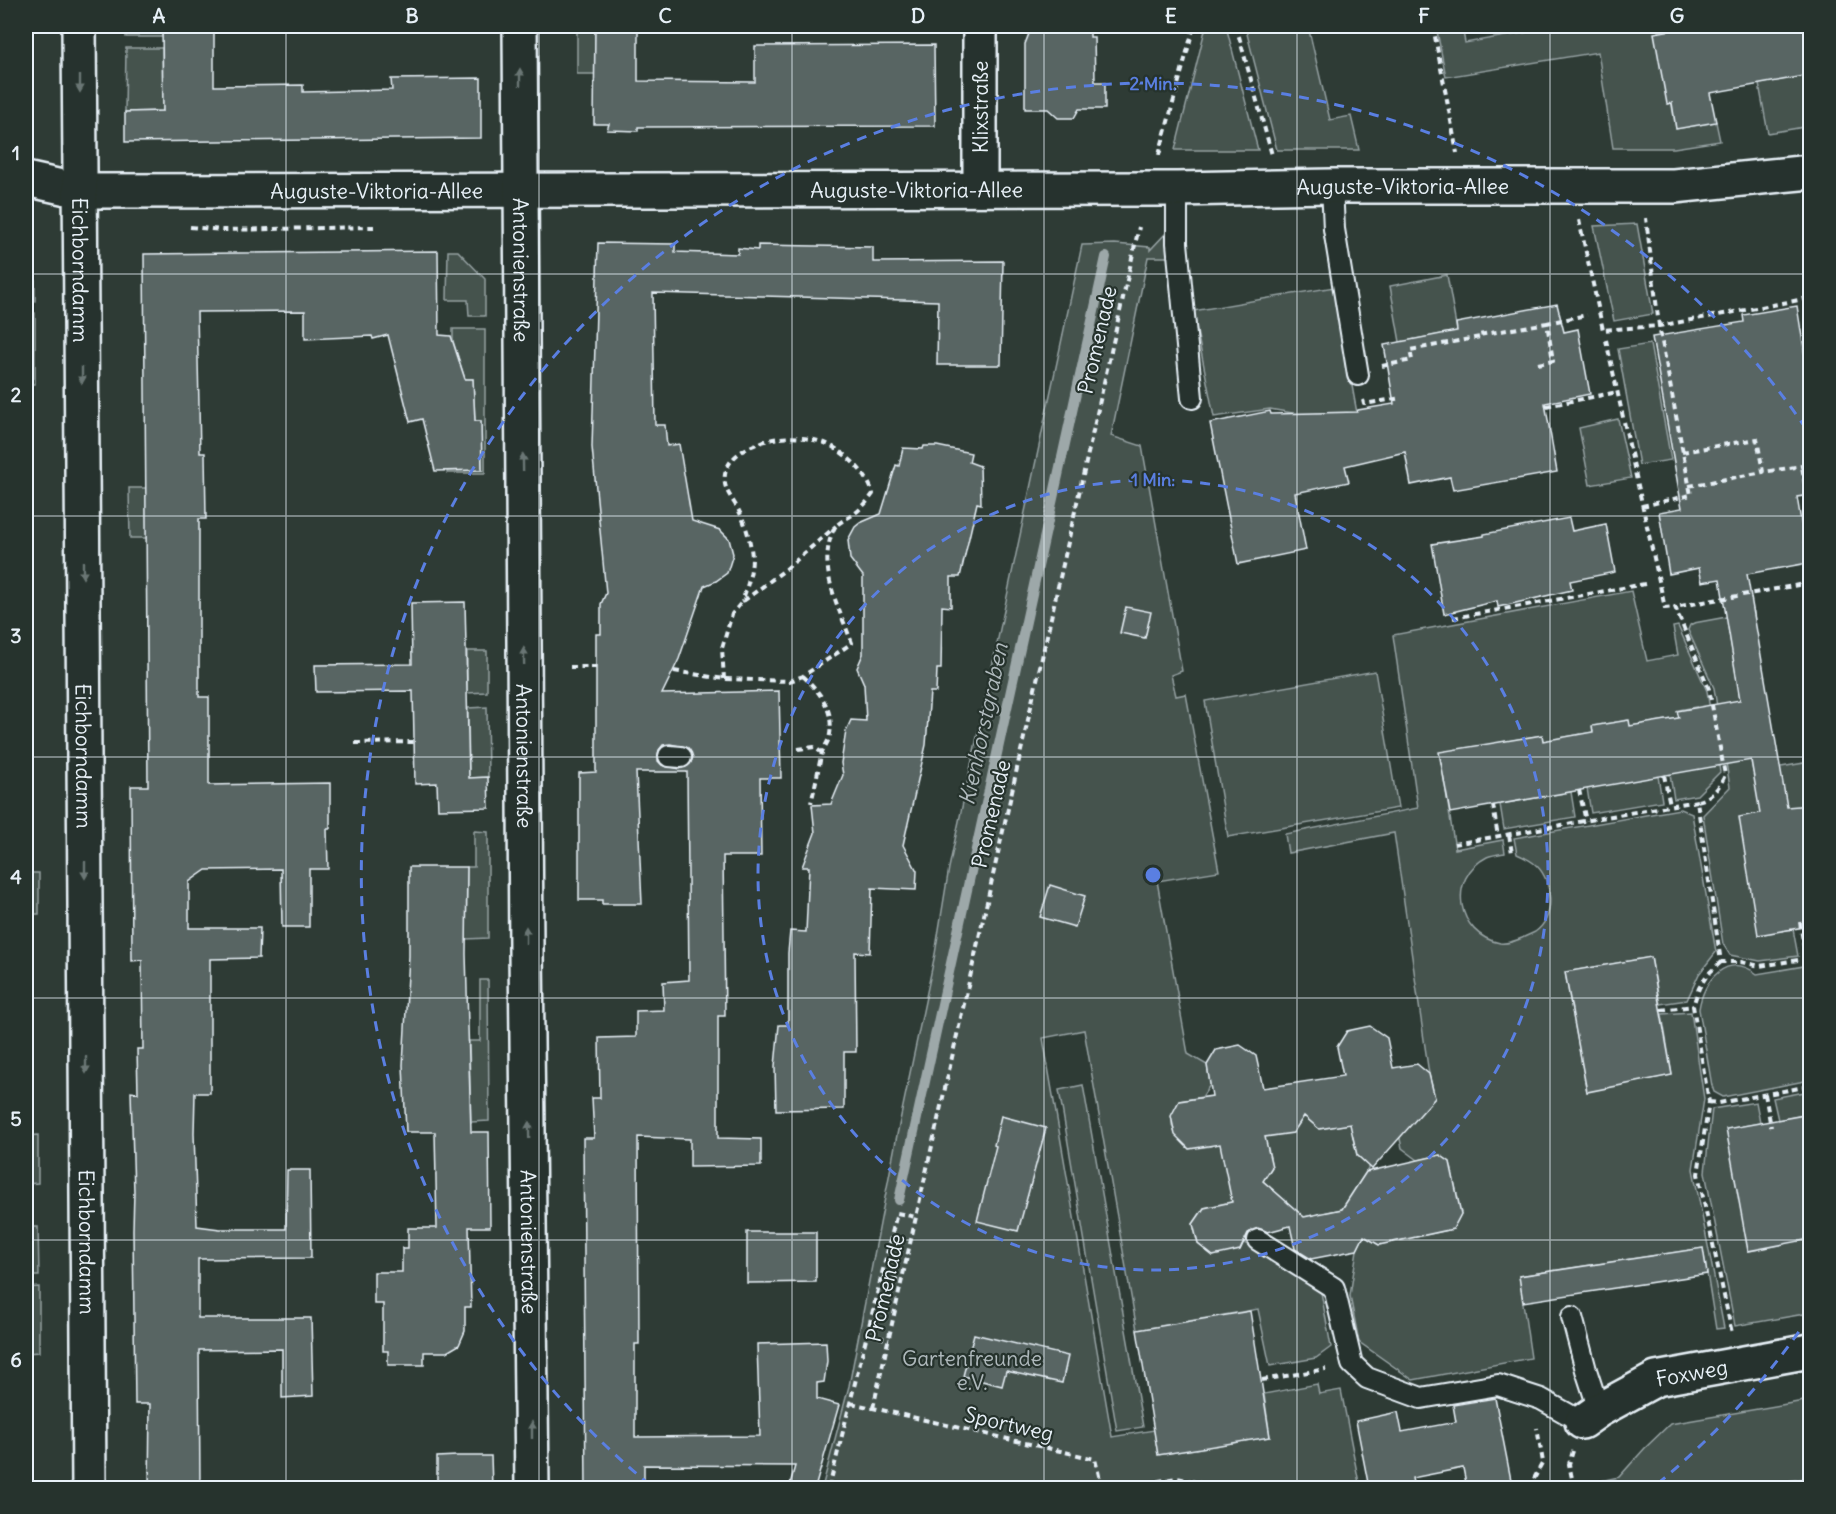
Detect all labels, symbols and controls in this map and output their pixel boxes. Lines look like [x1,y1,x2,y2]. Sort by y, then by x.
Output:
text: A [153,3,166,28]
text: B [405,3,419,28]
text: C [658,3,672,28]
text: D [911,3,925,28]
text: E [1165,3,1177,28]
text: F [1418,3,1430,28]
text: G [1670,3,1684,28]
street label: Klixstraße [967,61,994,153]
one-way arrow [515,68,525,87]
text: 2 Min. [1130,72,1177,95]
one-way arrow [75,74,85,93]
text: 1 [12,140,20,165]
street label: Auguste-Viktoria-Allee [1296,172,1509,200]
street label: Auguste-Viktoria-Allee [810,176,1023,203]
street label: Auguste-Viktoria-Allee [270,177,483,204]
street label: Eichborndamm [67,197,95,343]
street label: Antonienstraße [508,198,536,342]
street label: Promenade [1071,283,1123,397]
one-way arrow [77,366,87,385]
text: 2 [11,382,22,407]
one-way arrow [518,452,528,471]
text: 1 Min. [1131,468,1175,491]
one-way arrow [78,561,88,580]
text: 3 [10,623,22,648]
water label: Kienhorstgraben [952,639,1014,808]
one-way arrow [519,647,529,666]
street label: Eichborndamm [70,683,98,829]
street label: Antonienstraße [511,684,539,828]
street label: Promenade [965,757,1017,871]
one-way arrow [80,861,90,880]
text: 4 [10,864,22,889]
centre of rings [1143,865,1163,885]
one-way arrow [521,926,531,945]
one-way arrow [81,1056,91,1075]
text: 5 [10,1106,22,1131]
one-way arrow [524,1121,533,1140]
street label: Eichborndamm [73,1169,101,1315]
street label: Antonienstraße [515,1170,544,1314]
street label: Promenade [859,1231,911,1345]
park label: Gartenfreunde e.V. [902,1345,1042,1396]
text: 6 [10,1347,22,1372]
street label: Foxweg [1654,1353,1730,1392]
street label: Sportweg [962,1401,1056,1447]
one-way arrow [527,1421,537,1440]

